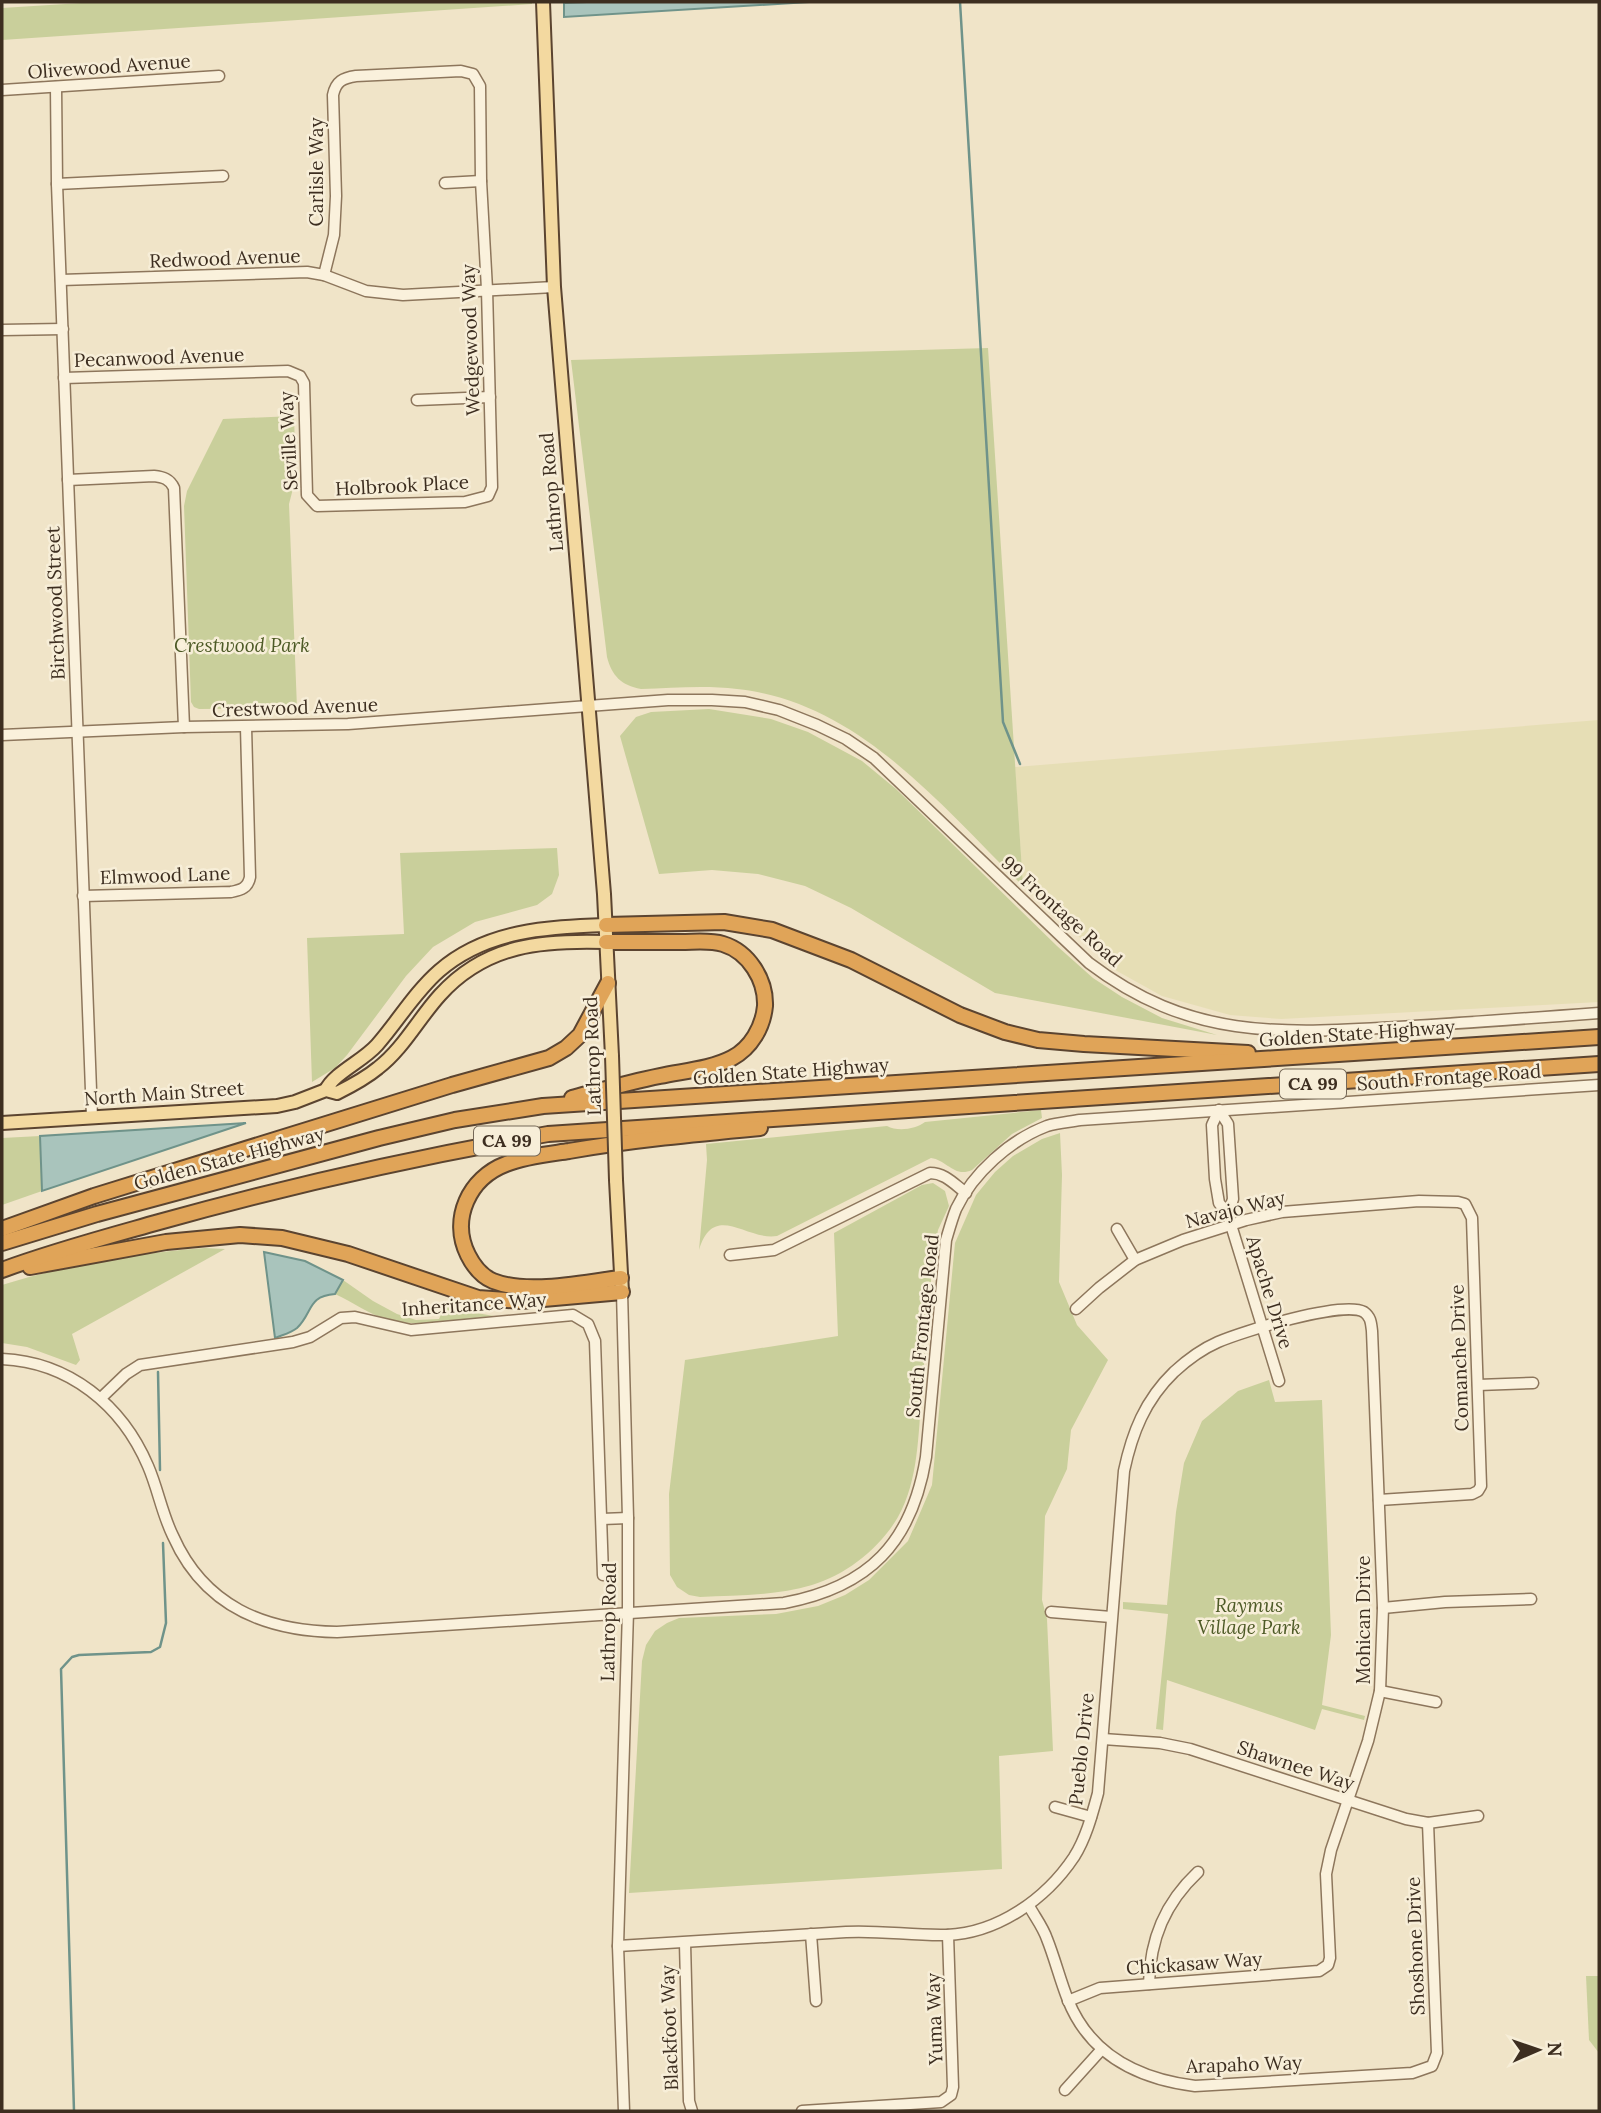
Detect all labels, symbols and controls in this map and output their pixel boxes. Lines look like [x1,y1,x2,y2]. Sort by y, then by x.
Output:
street label: Olivewood Avenue [27,48,191,84]
street label: Carlisle Way [304,118,328,226]
street label: Redwood Avenue [149,243,301,273]
street label: Wedgewood Way [455,264,485,416]
street label: Pecanwood Avenue [73,342,245,372]
street label: Seville Way [273,391,303,491]
street label: Lathrop Road [534,431,568,553]
street label: Holbrook Place [334,470,470,500]
street label: Birchwood Street [40,525,70,680]
park label: Crestwood Park [174,633,310,657]
street label: Crestwood Avenue [212,692,378,722]
street label: 99 Frontage Road [996,850,1128,972]
street label: Elmwood Lane [99,861,231,889]
street label: Lathrop Road [578,996,606,1116]
street label: Golden State Highway [1258,1014,1456,1052]
street label: Golden State Highway [692,1052,890,1090]
street label: South Frontage Road [1356,1059,1542,1095]
road number: CA 99 [1280,1070,1346,1098]
street label: North Main Street [83,1075,246,1111]
street label: Golden State Highway [131,1121,327,1195]
road number: CA 99 [474,1126,540,1156]
street label: Navajo Way [1183,1185,1287,1233]
street label: Apache Drive [1241,1231,1299,1352]
street label: South Frontage Road [900,1233,944,1419]
street label: Comanche Drive [1444,1284,1474,1432]
street label: Inheritance Way [401,1287,547,1321]
street label: Mohican Drive [1351,1555,1375,1685]
street label: Lathrop Road [595,1562,621,1682]
park label: Raymus Village Park [1197,1593,1301,1639]
street label: Pueblo Drive [1063,1692,1099,1806]
street label: Shawnee Way [1234,1735,1358,1795]
street label: Shoshone Drive [1401,1876,1429,2016]
street label: Chickasaw Way [1125,1946,1263,1980]
street label: Blackfoot Way [655,1965,683,2091]
street label: Yuma Way [920,1973,948,2066]
north arrow [1503,2015,1573,2085]
text: N [1543,2042,1567,2057]
street label: Arapaho Way [1184,2050,1303,2078]

